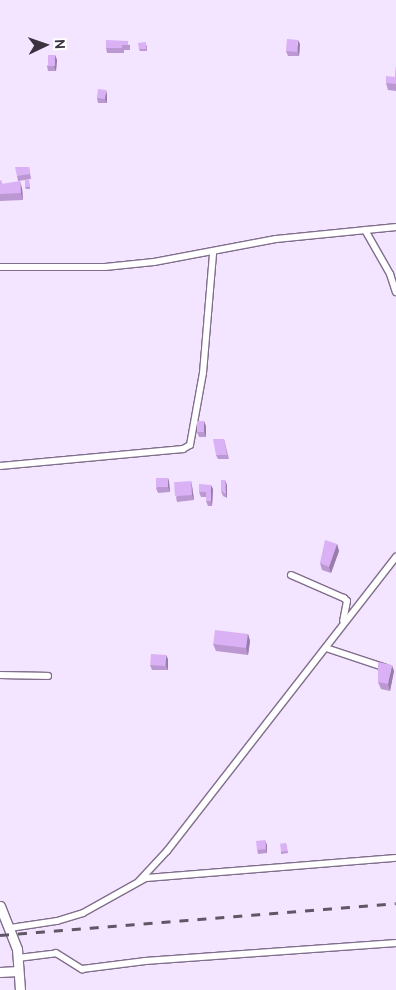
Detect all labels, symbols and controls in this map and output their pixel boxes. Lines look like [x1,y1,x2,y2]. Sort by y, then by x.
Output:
north arrow [20,20,70,70]
text: N [51,39,69,50]

